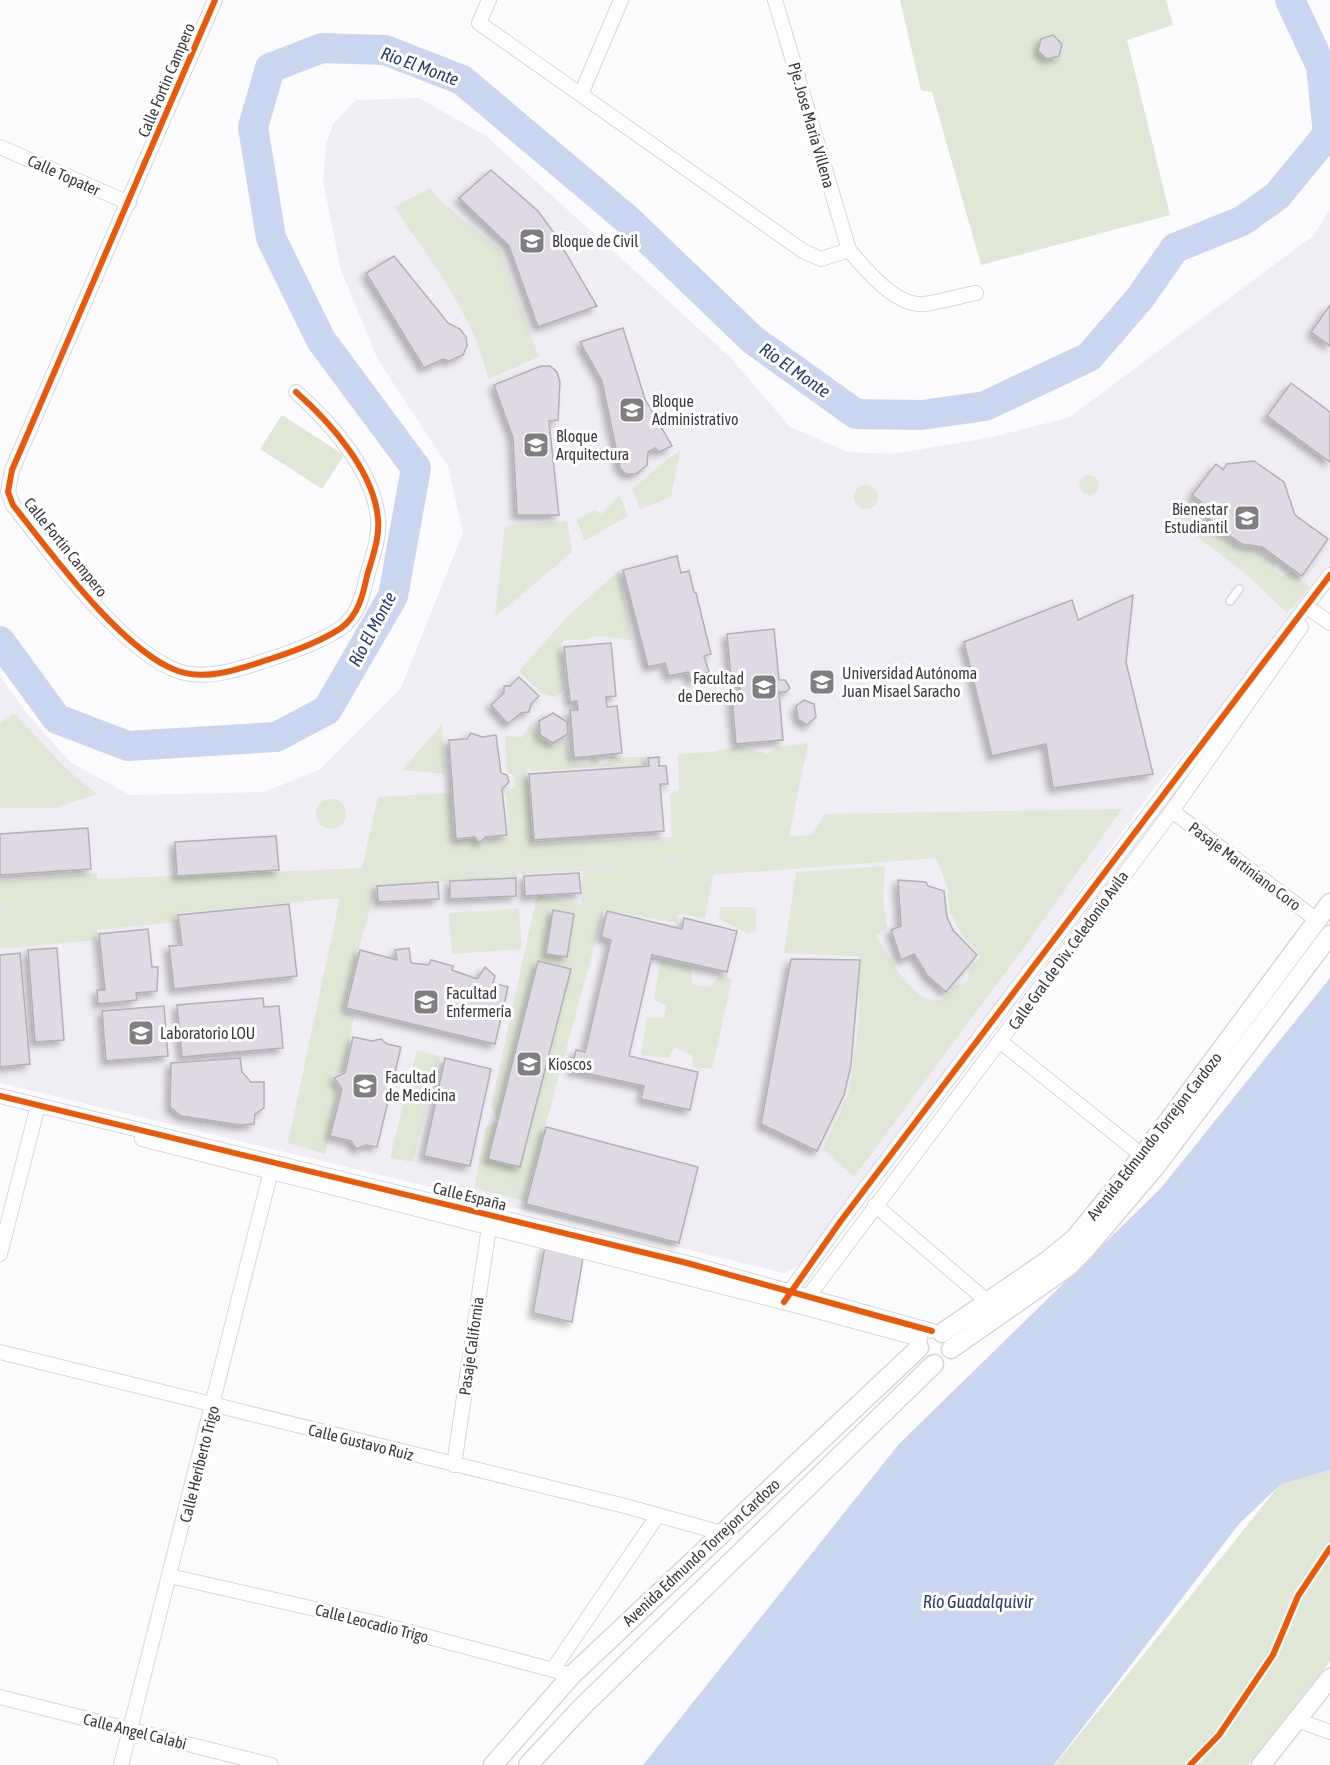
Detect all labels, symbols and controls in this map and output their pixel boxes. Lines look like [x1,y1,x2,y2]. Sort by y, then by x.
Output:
street label: Calle Fortin Campero [134,20,199,140]
water label: Río El Monte [378,42,462,90]
street label: Pje. Jose Maria Villena [784,60,839,190]
street label: Calle Topater [25,151,103,200]
school or university icon: Bloque de Civil [517,226,547,256]
place label: Bloque de Civil [552,232,639,251]
water label: Río El Monte [756,338,834,402]
place label: Bloque Administrativo [652,392,738,428]
school or university icon: Bloque Administrativo [617,395,647,425]
place label: Bloque Arquitectura [556,427,629,464]
school or university icon: Bloque Arquitectura [521,430,551,460]
street label: Calle Fortin Campero [20,494,111,601]
place label: Bienestar Estudiantil [1164,500,1229,536]
school or university icon: Bienestar Estudiantil [1232,503,1262,533]
water label: Río El Monte [344,588,400,670]
place label: Universidad Autónoma Juan Misael Saracho [842,664,977,700]
school or university icon: Universidad Autónoma Juan Misael Saracho [807,667,837,697]
place label: Facultad de Derecho [678,669,744,705]
school or university icon: Facultad de Derecho [749,672,779,702]
street label: Pasaje Martiniano Coro [1185,818,1305,915]
street label: Calle Gral de Div. Celedonio Avila [1004,867,1132,1033]
place label: Facultad Enfermería [446,984,512,1020]
school or university icon: Facultad Enfermería [411,987,441,1017]
school or university icon: Laboratorio LOU [126,1018,156,1048]
place label: Laboratorio LOU [160,1024,255,1042]
school or university icon: Kioscos [514,1049,544,1079]
street label: Avenida Edmundo Torrejon Cardozo [1083,1049,1226,1224]
place label: Kioscos [548,1055,592,1073]
place label: Facultad de Medicina [385,1068,456,1104]
school or university icon: Facultad de Medicina [350,1071,380,1101]
street label: Calle España [431,1178,509,1215]
street label: Pasaje California [455,1296,488,1397]
street label: Calle Heriberto Trigo [176,1404,223,1524]
street label: Calle Gustavo Ruiz [307,1420,416,1464]
street label: Avenida Edmundo Torrejon Cardozo [619,1475,784,1630]
water label: Río Guadalquivir [923,1591,1034,1612]
street label: Calle Leocadio Trigo [313,1600,431,1647]
street label: Calle Angel Calabi [81,1709,189,1754]

